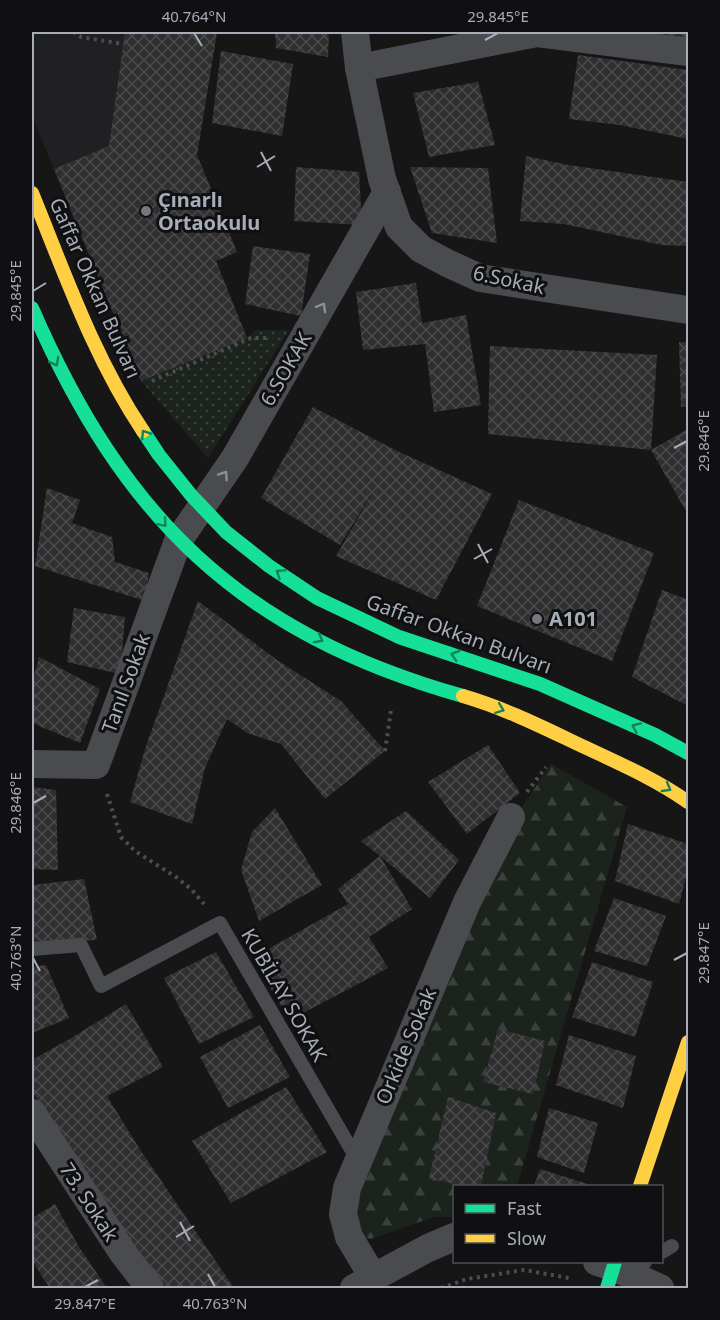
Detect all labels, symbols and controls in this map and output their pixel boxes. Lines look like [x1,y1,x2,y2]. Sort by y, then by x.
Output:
text: 40.764°N [162,6,226,26]
text: 29.845°E [467,6,529,26]
place label: Çınarlı Ortaokulu [158,186,260,236]
street label: Gaffar Okkan Bulvarı [43,193,148,383]
marker: Çınarlı Ortaokulu [139,204,153,218]
street label: 6.Sokak [471,259,548,300]
text: 29.845°E [5,260,25,322]
one-way arrow [315,303,326,313]
street label: 6.SOKAK [254,326,318,411]
one-way arrow [48,355,59,366]
text: 29.846°E [693,410,713,472]
one-way arrow [141,430,152,441]
one-way arrow [217,471,228,482]
one-way arrow [156,516,167,527]
one-way arrow [275,569,286,580]
street label: Gaffar Okkan Bulvarı [363,587,556,680]
place label: A101 [549,605,597,632]
marker: A101 [530,612,544,626]
street label: Tanıl Sokak [95,629,156,736]
one-way arrow [312,632,323,643]
one-way arrow [450,650,461,663]
one-way arrow [494,702,505,714]
one-way arrow [632,722,643,734]
text: 29.846°E [5,772,25,834]
one-way arrow [661,780,671,792]
text: 29.847°E [693,922,713,984]
street label: KUBİLAY SOKAK [235,923,334,1067]
text: 40.763°N [5,926,25,990]
street label: Orkide Sokak [369,983,442,1108]
street label: 73. Sokak [54,1157,125,1247]
legend [453,1185,663,1263]
text: Fast [507,1196,542,1220]
text: Slow [507,1226,546,1250]
text: 29.847°E [54,1293,116,1313]
text: 40.763°N [183,1293,247,1313]

